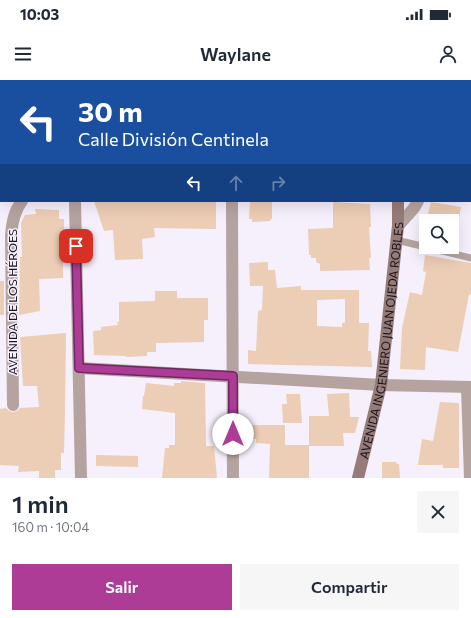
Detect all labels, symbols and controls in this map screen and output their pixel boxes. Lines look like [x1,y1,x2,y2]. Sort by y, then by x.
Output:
text: 10:03 [20,5,59,23]
icon: menu [12,43,34,65]
text: Waylane [200,43,271,65]
icon: person [437,43,459,65]
text: 30 m [78,94,143,128]
icon: left [12,96,64,148]
text: Calle División Centinela [78,128,269,150]
icon: left [183,172,205,194]
icon: ahead [225,172,247,194]
icon: right [267,172,289,194]
map controls [419,214,459,254]
button: search [419,214,459,254]
street label: AVENIDA INGENIERO JUAN OJEDA ROBLES [356,222,405,460]
street label: AVENIDA DE LOS HÉROES [5,229,19,375]
pin [59,229,93,263]
icon: arrive [65,235,87,257]
position arrow [212,413,254,455]
text: 1 min [12,489,69,518]
button: close [417,491,459,533]
text: 160 m · 10:04 [12,519,89,535]
button: Salir [12,564,232,610]
button: Compartir [240,564,459,610]

